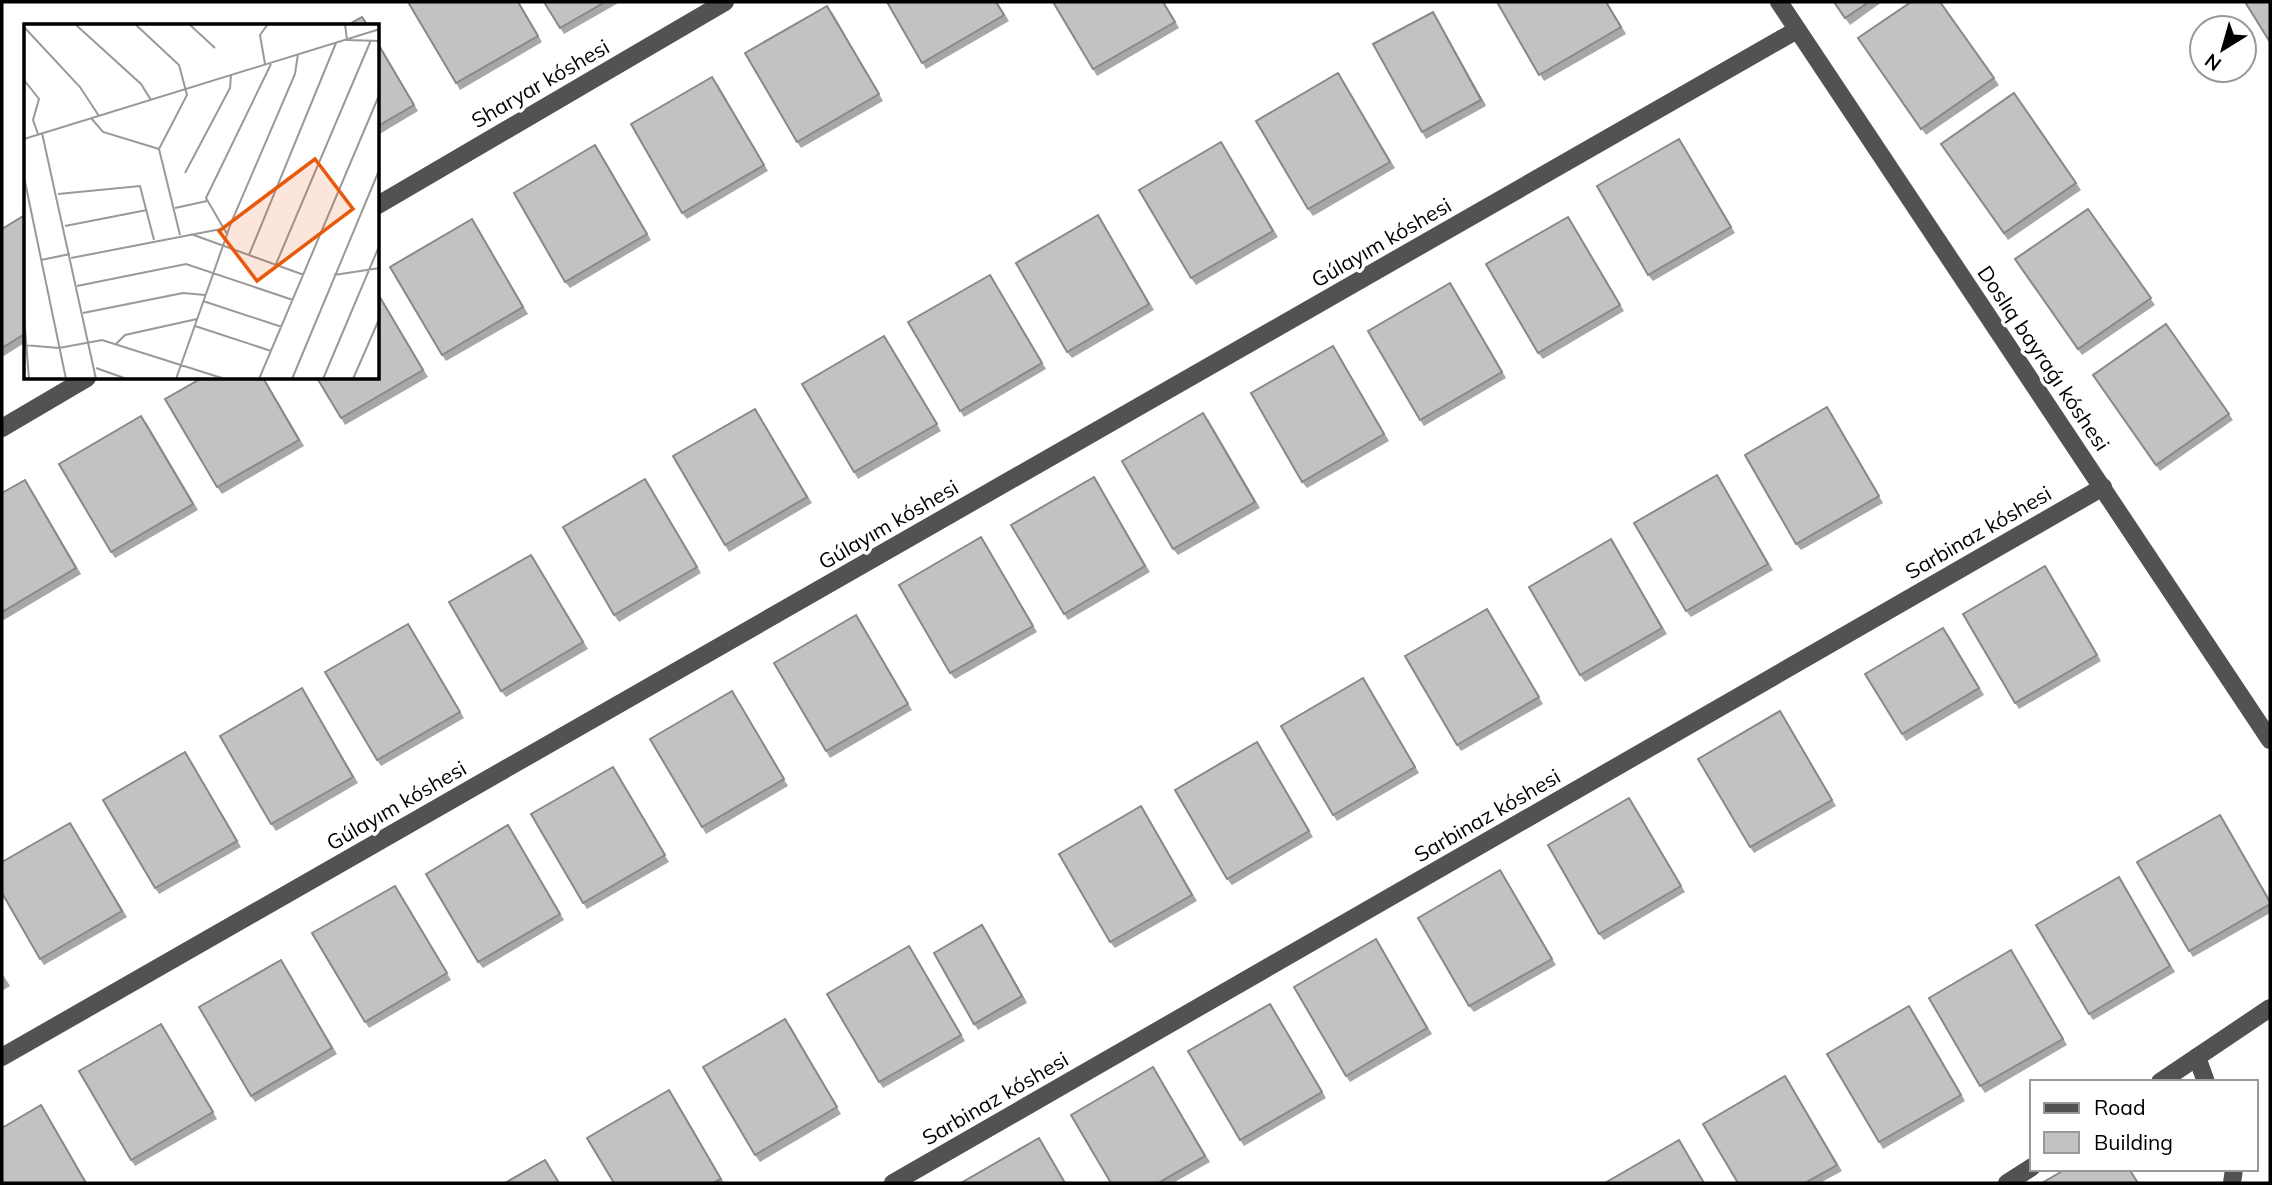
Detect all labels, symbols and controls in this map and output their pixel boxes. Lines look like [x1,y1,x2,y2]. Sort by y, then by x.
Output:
north arrow [2188,14,2258,84]
inset map [24,24,380,380]
street label: Sharyar kóshesi [466,33,614,133]
text: N [2200,49,2226,76]
street label: Gúlayım kóshesi [1306,191,1456,293]
street label: Doslıq bayraǵı kóshesi [1972,260,2116,456]
street label: Gúlayım kóshesi [813,473,963,575]
street label: Sarbinaz kóshesi [1900,480,2056,584]
street label: Gúlayım kóshesi [321,754,471,856]
street label: Sarbinaz kóshesi [1409,763,1565,867]
street label: Sarbinaz kóshesi [917,1046,1073,1150]
legend [2030,1080,2258,1171]
text: Road [2094,1094,2145,1120]
text: Building [2094,1129,2173,1155]

